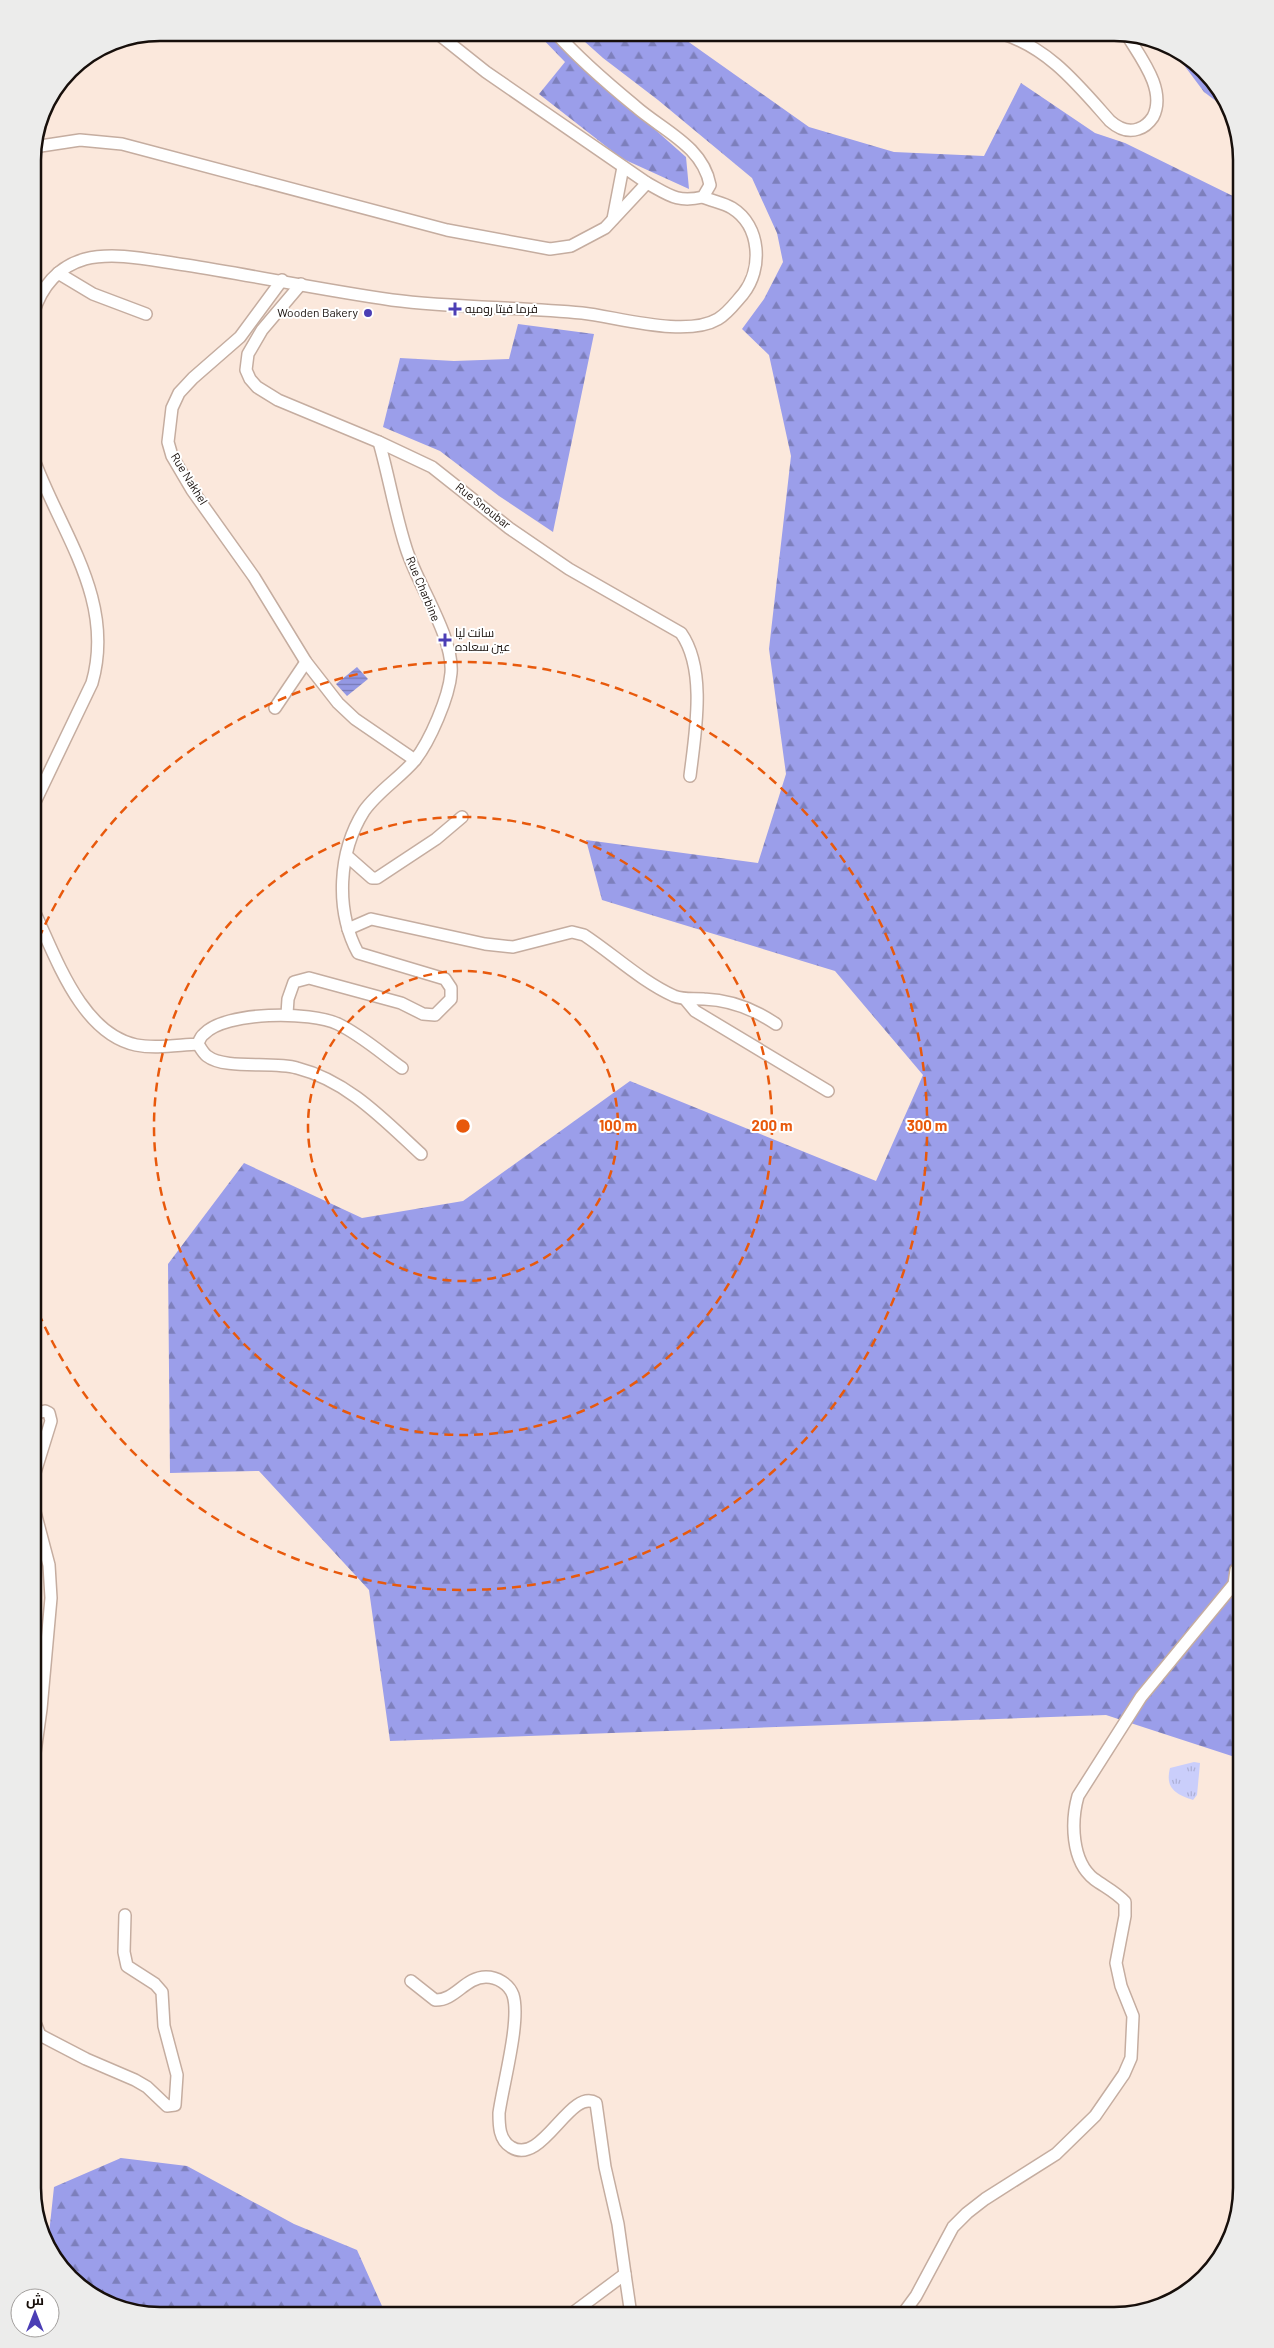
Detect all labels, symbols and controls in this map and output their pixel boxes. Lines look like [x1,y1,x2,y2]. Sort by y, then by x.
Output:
place label: فرما فيتا روميه [465,301,538,316]
marker: فرما فيتا روميه [449,303,461,315]
place label: Wooden Bakery [277,305,358,319]
marker: Wooden Bakery [362,307,374,319]
street label: Rue Nakhel [168,450,211,507]
street label: Rue Snoubar [453,479,514,531]
street label: Rue Charbine [404,554,444,623]
place label: سانت ليا عين سعاده [455,625,510,654]
marker: سانت ليا عين سعاده [439,634,451,646]
text: 100 m [599,1116,637,1134]
text: 200 m [751,1116,793,1134]
text: 300 m [907,1116,947,1134]
centre of rings [454,1117,472,1135]
north arrow [10,2288,60,2338]
text: ش [26,2291,44,2309]

